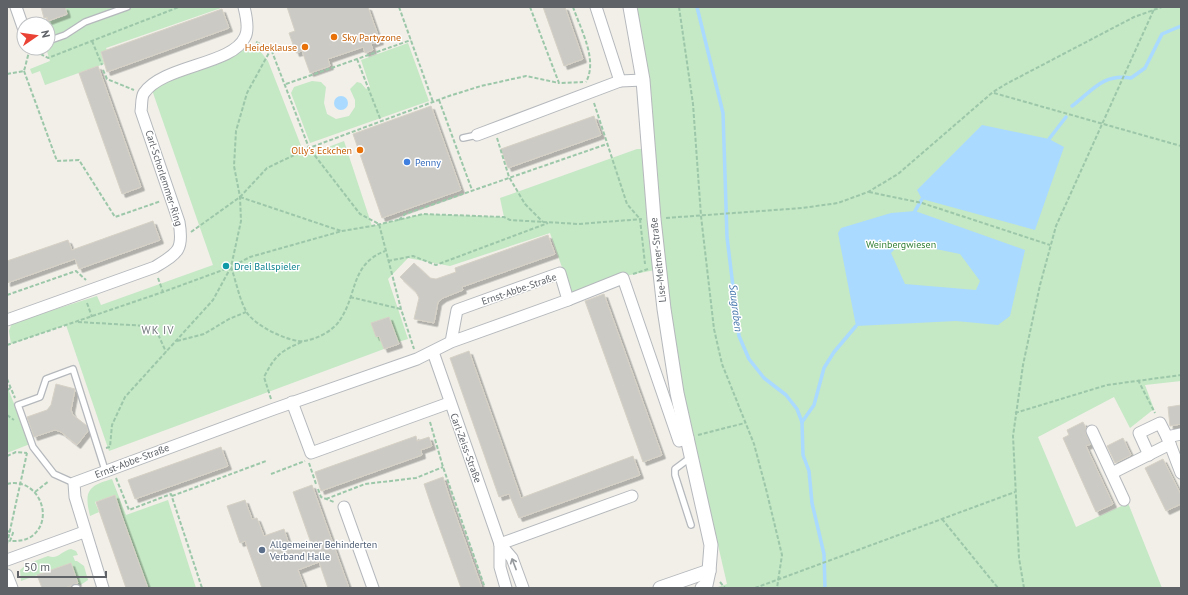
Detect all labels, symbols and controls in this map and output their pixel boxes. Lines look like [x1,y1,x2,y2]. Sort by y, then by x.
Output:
north arrow [16,16,56,56]
text: N [38,29,53,39]
place label: Sky Partyzone [342,31,401,44]
marker: Sky Partyzone [329,32,339,42]
place label: Heideklause [245,41,297,54]
marker: Heideklause [300,42,310,52]
street label: Carl-Schorlemmer-Ring [142,128,186,228]
place label: Olly's Eckchen [291,144,352,157]
marker: Olly's Eckchen [355,145,365,155]
place label: Penny [415,156,441,169]
marker: Penny [402,157,412,167]
street label: Lise-Meitner-Straße [647,217,669,303]
park label: Weinbergwiesen [866,238,936,251]
place label: Drei Ballspieler [234,260,300,273]
marker: Drei Ballspieler [221,261,231,271]
street label: Ernst-Abbe-Straße [480,270,558,308]
water label: Saugraben [726,284,746,333]
district label: WK IV [142,323,174,337]
street label: Carl-Zeiss-Straße [447,411,485,485]
street label: Ernst-Abbe-Straße [93,441,171,481]
place label: Allgemeiner Behinderten Verband Halle [269,538,377,563]
marker: Allgemeiner Behinderten Verband Halle [257,545,267,555]
scale bar [18,553,106,579]
text: 50 m [24,559,50,574]
one-way arrow [510,559,518,571]

